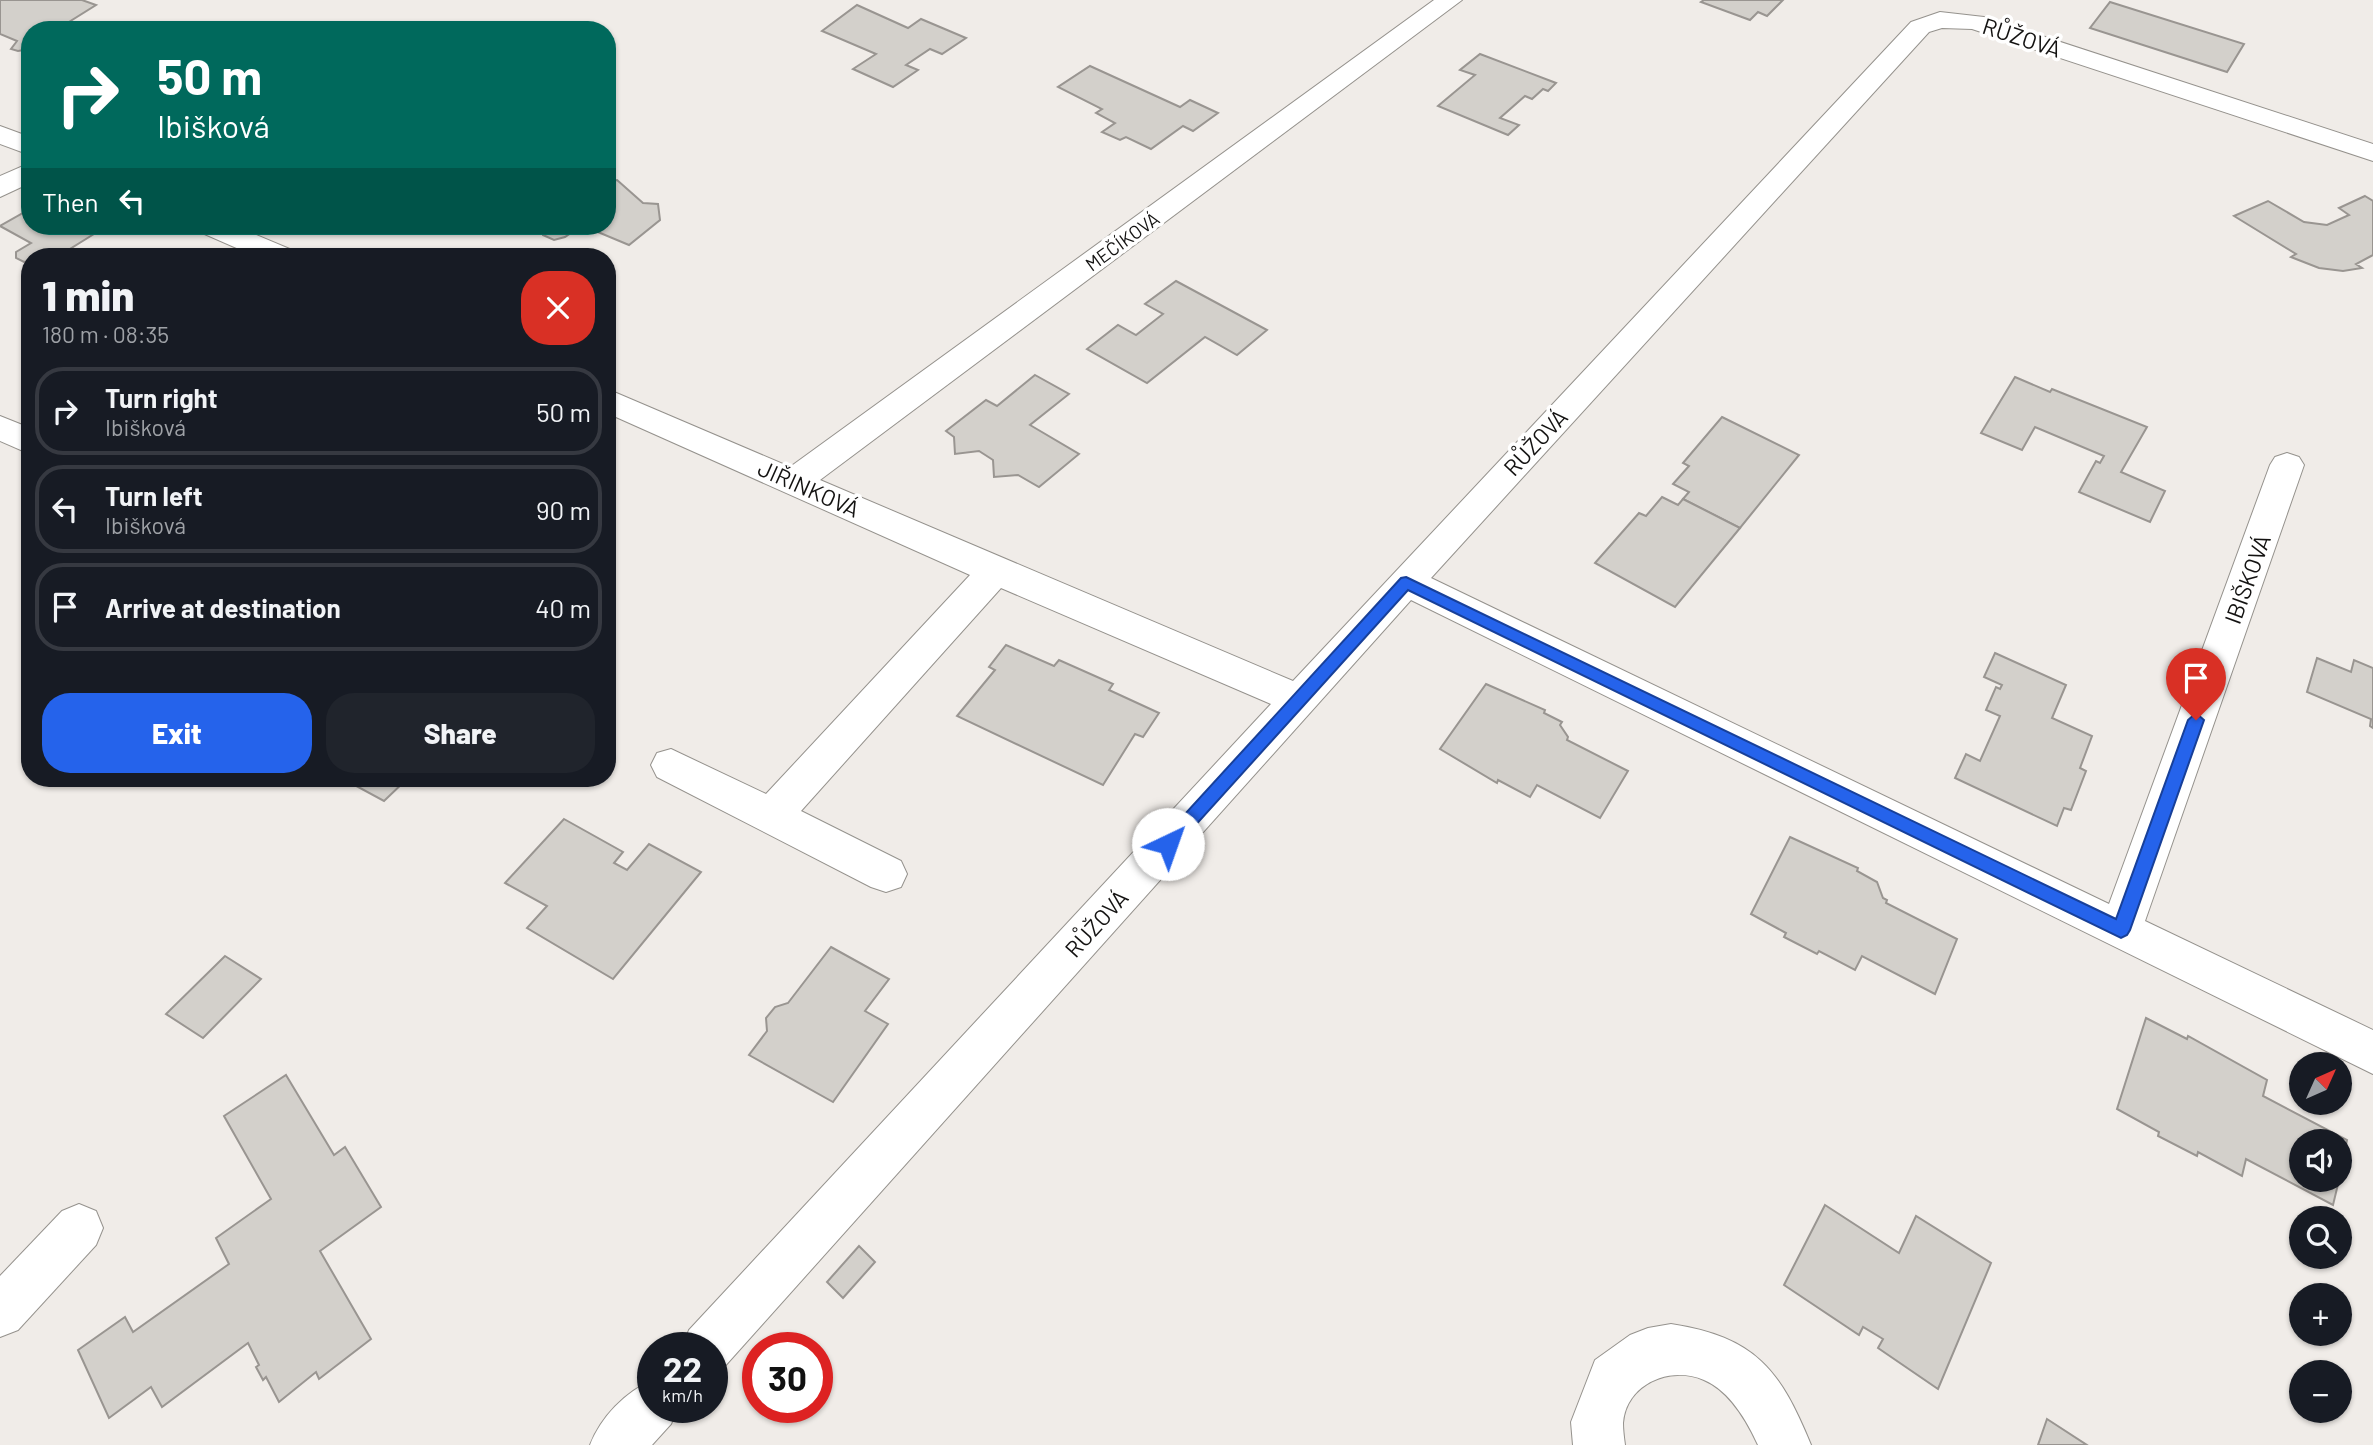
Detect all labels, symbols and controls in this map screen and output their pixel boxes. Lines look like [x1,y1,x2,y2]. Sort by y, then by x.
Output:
street label: RŮŽOVÁ [1979,11,2065,63]
text: 50 m [157,46,262,105]
icon: right [42,49,133,140]
text: Ibišková [157,106,270,144]
icon: left [113,182,151,220]
text: Then [42,186,99,217]
street label: MEČÍKOVÁ [1081,207,1163,275]
text: 1 min [42,269,134,319]
button: close [521,271,595,345]
text: 180 m · 08:35 [42,320,169,348]
text: Turn right [105,382,218,413]
icon: right [46,392,84,430]
text: 50 m [536,396,591,427]
street label: RŮŽOVÁ [1497,403,1573,481]
text: Ibišková [105,413,186,441]
street label: JIŘINKOVÁ [754,453,864,523]
text: Turn left [105,480,203,511]
icon: left [46,490,84,528]
text: 90 m [536,494,591,525]
text: Ibišková [105,511,186,539]
street label: IBIŠKOVÁ [2218,530,2276,628]
icon: arrive [46,588,84,626]
text: Arrive at destination [105,592,341,623]
text: 40 m [535,592,591,623]
pin [2166,648,2226,720]
icon: arrive [2177,659,2215,697]
button: Exit [42,693,312,773]
button: Share [326,693,595,773]
position arrow [1131,807,1205,881]
street label: RŮŽOVÁ [1058,883,1134,963]
north arrow [2289,1052,2352,1115]
map controls [2289,1052,2352,1423]
button: sound [2289,1129,2352,1192]
button: search [2289,1206,2352,1269]
button: + [2289,1283,2352,1346]
speed limit sign: 30 [742,1332,833,1423]
text: 22 [663,1347,702,1389]
button: − [2289,1360,2352,1423]
text: km/h [662,1384,703,1406]

